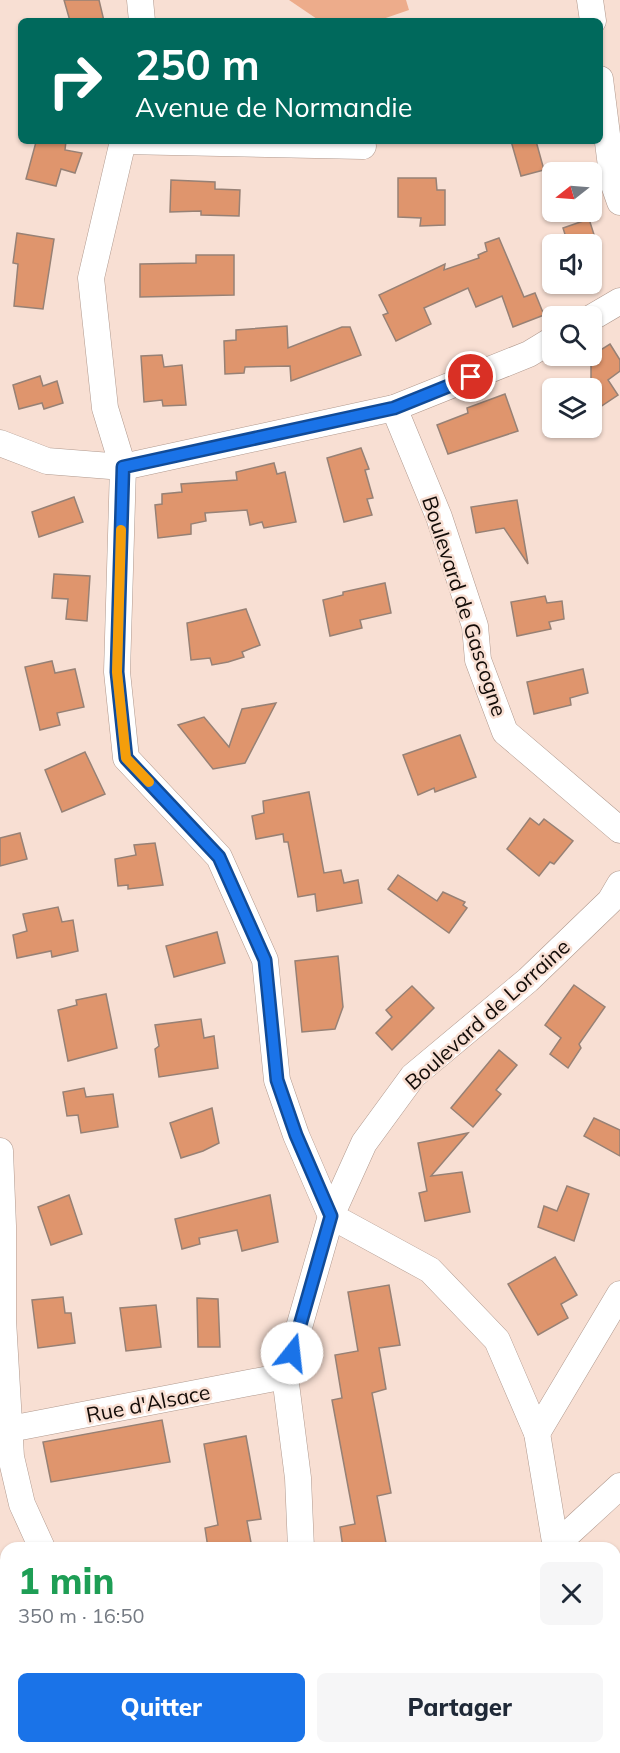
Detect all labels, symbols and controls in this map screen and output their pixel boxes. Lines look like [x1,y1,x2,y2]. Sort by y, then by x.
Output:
text: 250 m [135,38,260,91]
icon: right [36,42,114,120]
text: Avenue de Normandie [135,90,412,124]
north arrow [542,162,602,222]
map controls [542,162,602,438]
button: sound [542,234,602,294]
button: search [542,306,602,366]
pin [445,351,496,402]
icon: arrive [454,360,487,393]
button: layers [542,378,602,438]
street label: Boulevard de Gascogne [417,492,513,720]
street label: Boulevard de Lorraine [399,933,575,1095]
position arrow [260,1321,324,1385]
street label: Rue d'Alsace [84,1378,212,1428]
text: 1 min [18,1558,114,1603]
button: close [540,1562,603,1625]
text: 350 m · 16:50 [18,1603,144,1628]
button: Quitter [18,1673,305,1742]
button: Partager [317,1673,603,1742]

